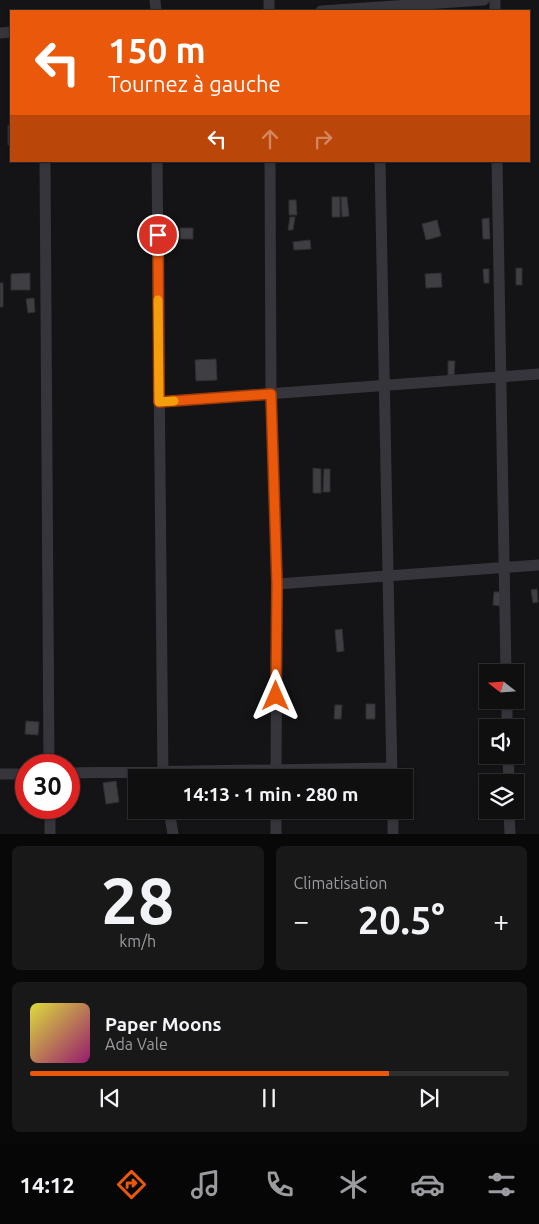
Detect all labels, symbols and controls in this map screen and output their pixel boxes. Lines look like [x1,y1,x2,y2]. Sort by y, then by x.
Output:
icon: left [25,30,90,95]
text: 150 m [108,30,206,70]
text: Tournez à gauche [108,71,281,96]
icon: left [203,125,231,153]
icon: ahead [256,125,284,153]
icon: right [309,125,337,153]
pin [137,214,179,256]
icon: arrive [144,221,172,249]
north arrow [479,664,524,709]
map controls [479,664,524,819]
position arrow [249,669,301,721]
button: sound [479,719,524,764]
speed limit sign: 30 [15,754,80,819]
button: layers [479,774,524,819]
text: 14:13 · 1 min · 280 m [183,783,358,805]
text: 28 [101,863,174,936]
text: Climatisation [294,874,387,892]
text: 20.5° [358,899,445,941]
text: − [294,905,309,936]
text: + [493,905,509,936]
text: km/h [119,932,156,950]
text: Paper Moons [105,1013,222,1035]
text: Ada Vale [105,1035,168,1053]
icon: previous [96,1084,124,1112]
icon: pause [255,1084,283,1112]
icon: next [415,1084,443,1112]
icon: directions [114,1167,149,1202]
icon: music [188,1167,223,1202]
icon: phone [262,1167,297,1202]
icon: climate [336,1167,371,1202]
icon: car [410,1167,445,1202]
icon: filters [484,1167,519,1202]
text: 14:12 [20,1172,75,1197]

